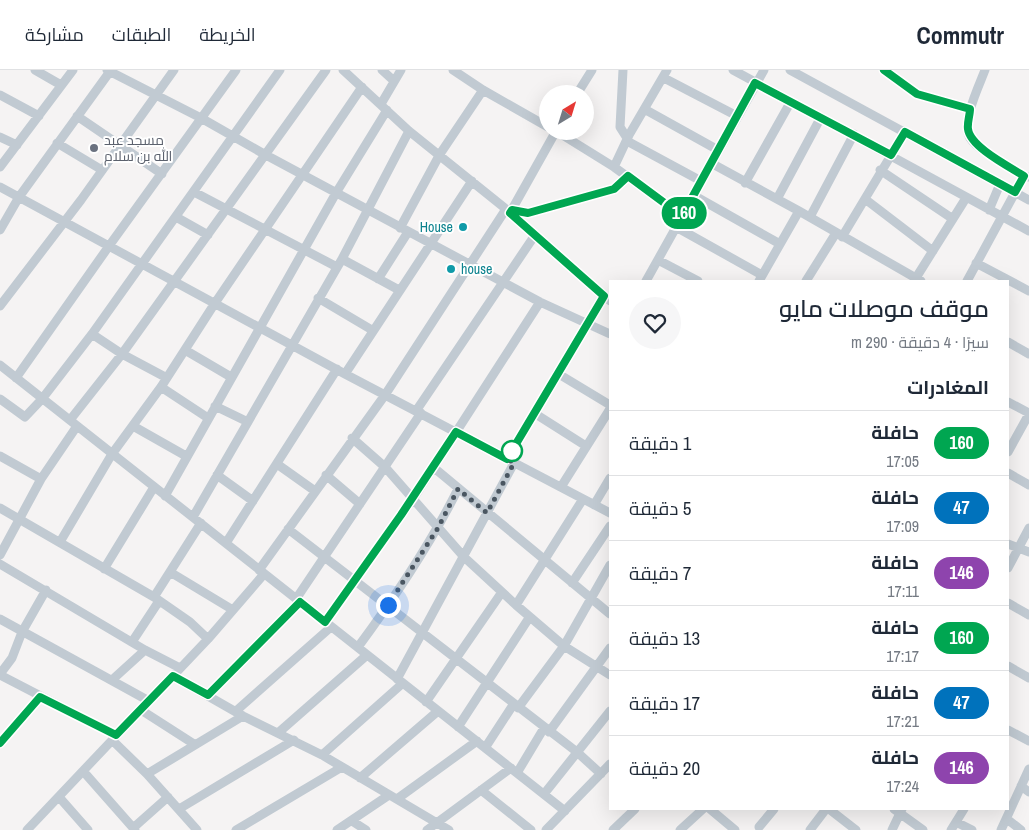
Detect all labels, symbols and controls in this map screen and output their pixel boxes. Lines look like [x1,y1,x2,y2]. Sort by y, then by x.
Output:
text: Commutr [917,19,1004,51]
text: مشاركة [25,22,84,47]
text: الطبقات [112,22,171,47]
text: الخريطة [199,22,256,47]
north arrow [539,85,594,140]
map controls [539,85,594,140]
place label: مسجد عبد الله بن سلام [104,131,172,166]
marker: مسجد عبد الله بن سلام [88,142,100,154]
line badge: 160 [655,197,713,229]
text: 160 [672,200,696,225]
place label: House [420,218,453,236]
marker: House [457,221,469,233]
place label: house [461,260,492,278]
marker: house [445,263,457,275]
text: موقف موصلات مايو [779,292,989,324]
button: heart [629,297,681,349]
text: سيرًا · 4 دقيقة · 290 m [851,331,989,353]
text: المغادرات [907,374,989,400]
text: حافلة [871,419,919,445]
text: 1 دقيقة [629,430,691,456]
text: 160 [949,430,974,455]
unlabelled marker [501,440,523,462]
text: 17:05 [886,450,919,472]
text: حافلة [871,484,919,510]
text: 5 دقيقة [629,495,691,521]
text: 47 [953,495,970,520]
text: 17:09 [886,515,919,537]
text: حافلة [871,549,919,575]
text: 7 دقيقة [629,560,691,586]
text: 146 [949,560,974,585]
text: 17:11 [887,580,919,602]
your location [376,593,401,618]
text: حافلة [871,614,919,640]
text: 13 دقيقة [629,625,700,651]
text: 160 [949,625,974,650]
text: 17:17 [886,645,919,667]
text: حافلة [871,679,919,705]
text: 17 دقيقة [629,690,700,716]
text: 47 [953,690,970,715]
text: 17:21 [886,710,919,732]
text: حافلة [871,744,919,770]
text: 20 دقيقة [629,755,700,781]
text: 146 [949,755,974,780]
text: 17:24 [886,775,919,797]

